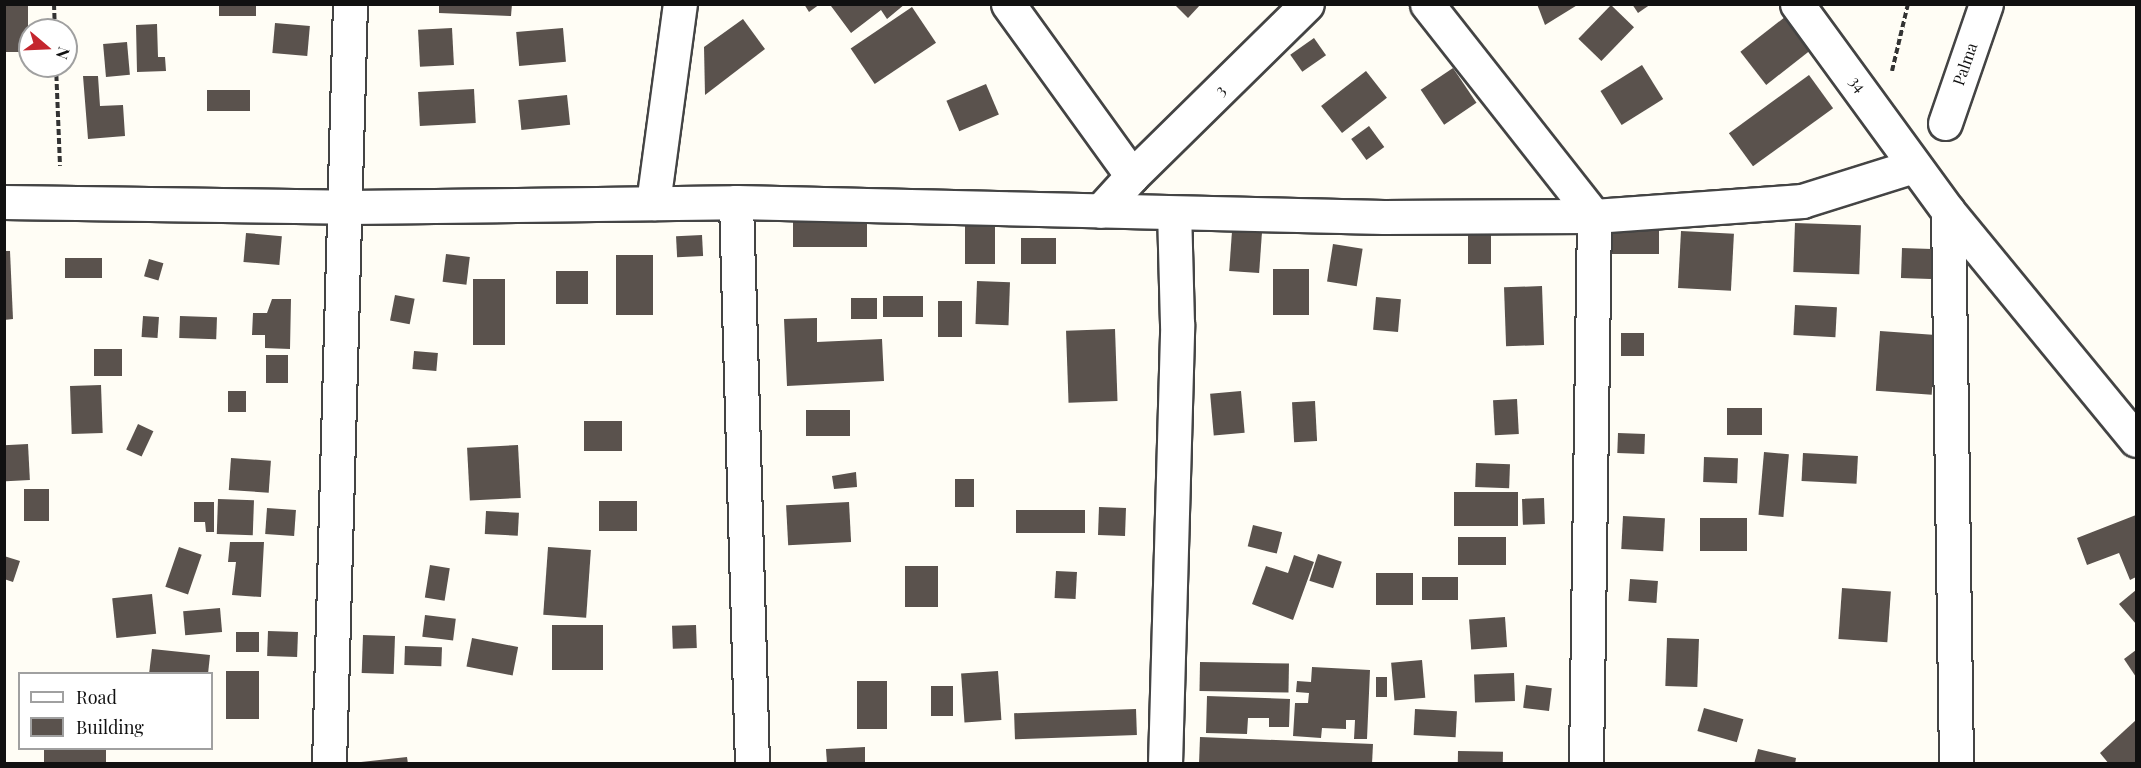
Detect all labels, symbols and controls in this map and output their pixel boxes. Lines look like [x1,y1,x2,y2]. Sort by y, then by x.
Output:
north arrow [18,18,78,78]
street label: Palma [1949,40,1981,88]
text: N [52,44,75,62]
street label: 34 [1846,72,1870,96]
street label: 3 [1211,81,1229,99]
legend [18,672,213,750]
text: Road [76,685,117,709]
text: Building [76,715,144,739]

